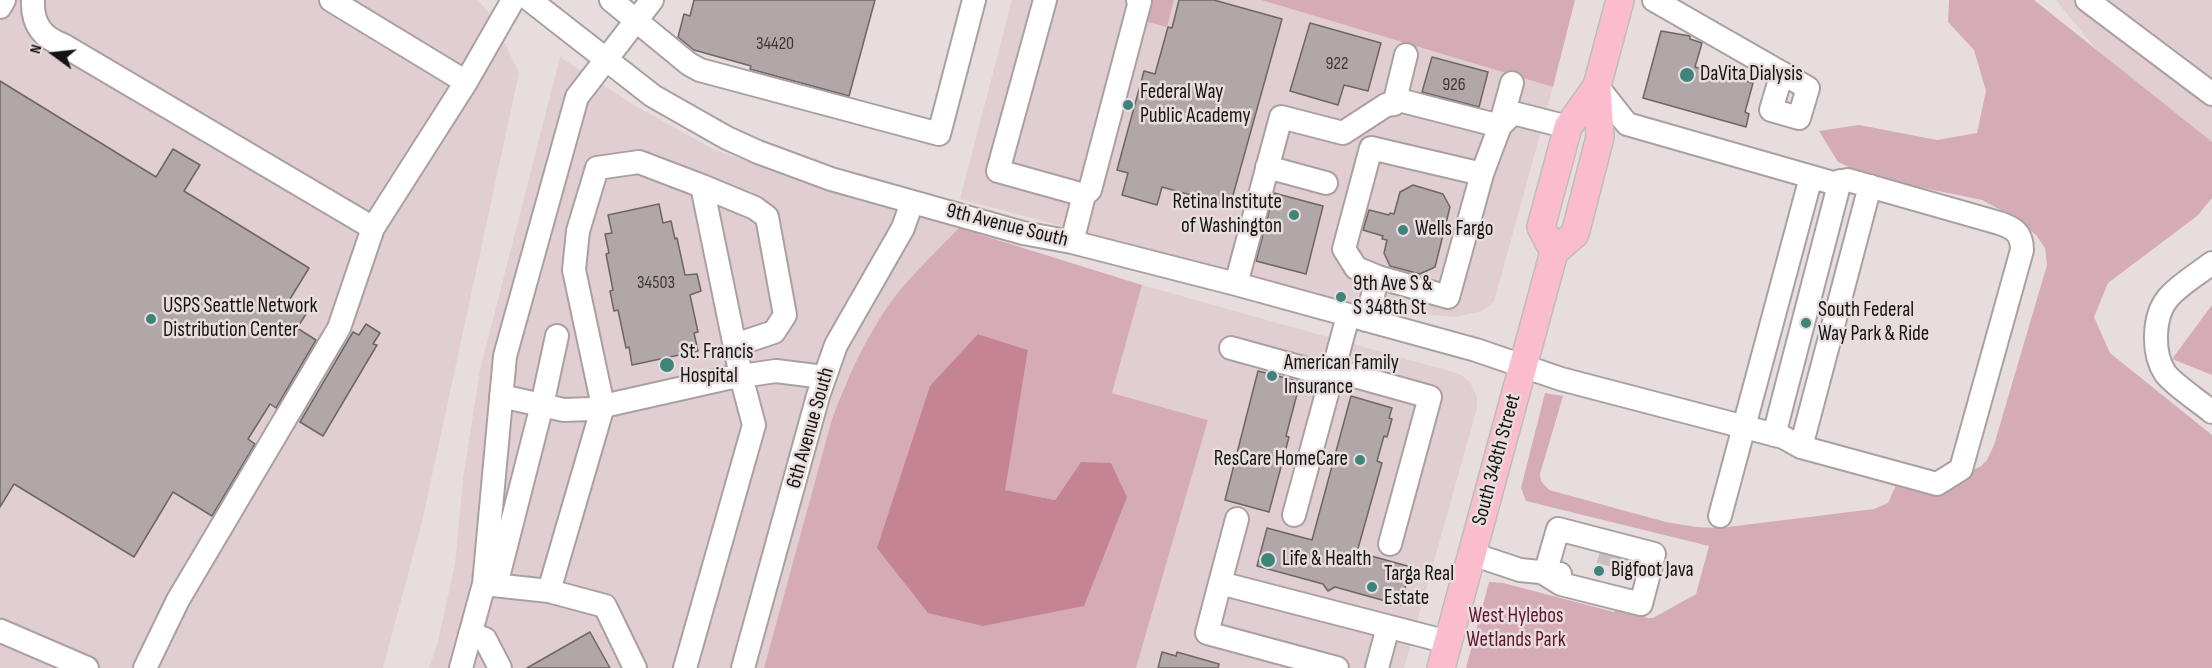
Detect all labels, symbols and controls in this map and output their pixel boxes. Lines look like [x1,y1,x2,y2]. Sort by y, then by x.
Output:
north arrow [24,24,84,84]
house number: 34420 [756,33,794,55]
text: N [26,43,46,56]
house number: 922 [1326,53,1348,75]
place label: DaVita Dialysis [1700,62,1803,88]
marker: DaVita Dialysis [1678,66,1696,84]
house number: 926 [1442,74,1466,96]
place label: Federal Way Public Academy [1140,80,1251,130]
marker: Federal Way Public Academy [1121,98,1135,112]
place label: Retina Institute of Washington [1173,190,1282,240]
street label: 9th Avenue South [943,199,1071,253]
marker: Retina Institute of Washington [1287,208,1301,222]
place label: Wells Fargo [1415,217,1494,243]
marker: Wells Fargo [1396,223,1410,237]
house number: 34503 [637,272,675,294]
place label: 9th Ave S & S 348th St [1353,272,1433,322]
marker: 9th Ave S & S 348th St [1334,290,1348,304]
place label: USPS Seattle Network Distribution Center [163,294,318,344]
place label: South Federal Way Park & Ride [1818,298,1929,348]
marker: USPS Seattle Network Distribution Center [144,312,158,326]
marker: South Federal Way Park & Ride [1799,316,1813,330]
place label: St. Francis Hospital [680,340,753,390]
place label: American Family Insurance [1284,351,1399,401]
marker: St. Francis Hospital [658,356,676,374]
street label: 6th Avenue South [782,365,840,491]
marker: American Family Insurance [1265,369,1279,383]
street label: South 348th Street [1467,391,1527,529]
place label: ResCare HomeCare [1214,447,1348,473]
marker: ResCare HomeCare [1353,453,1367,467]
place label: Life & Health [1282,547,1372,573]
marker: Life & Health [1259,551,1277,569]
place label: Bigfoot Java [1611,558,1694,584]
place label: Targa Real Estate [1384,562,1454,612]
marker: Bigfoot Java [1592,564,1606,578]
marker: Targa Real Estate [1365,580,1379,594]
park label: West Hylebos Wetlands Park [1466,604,1566,654]

